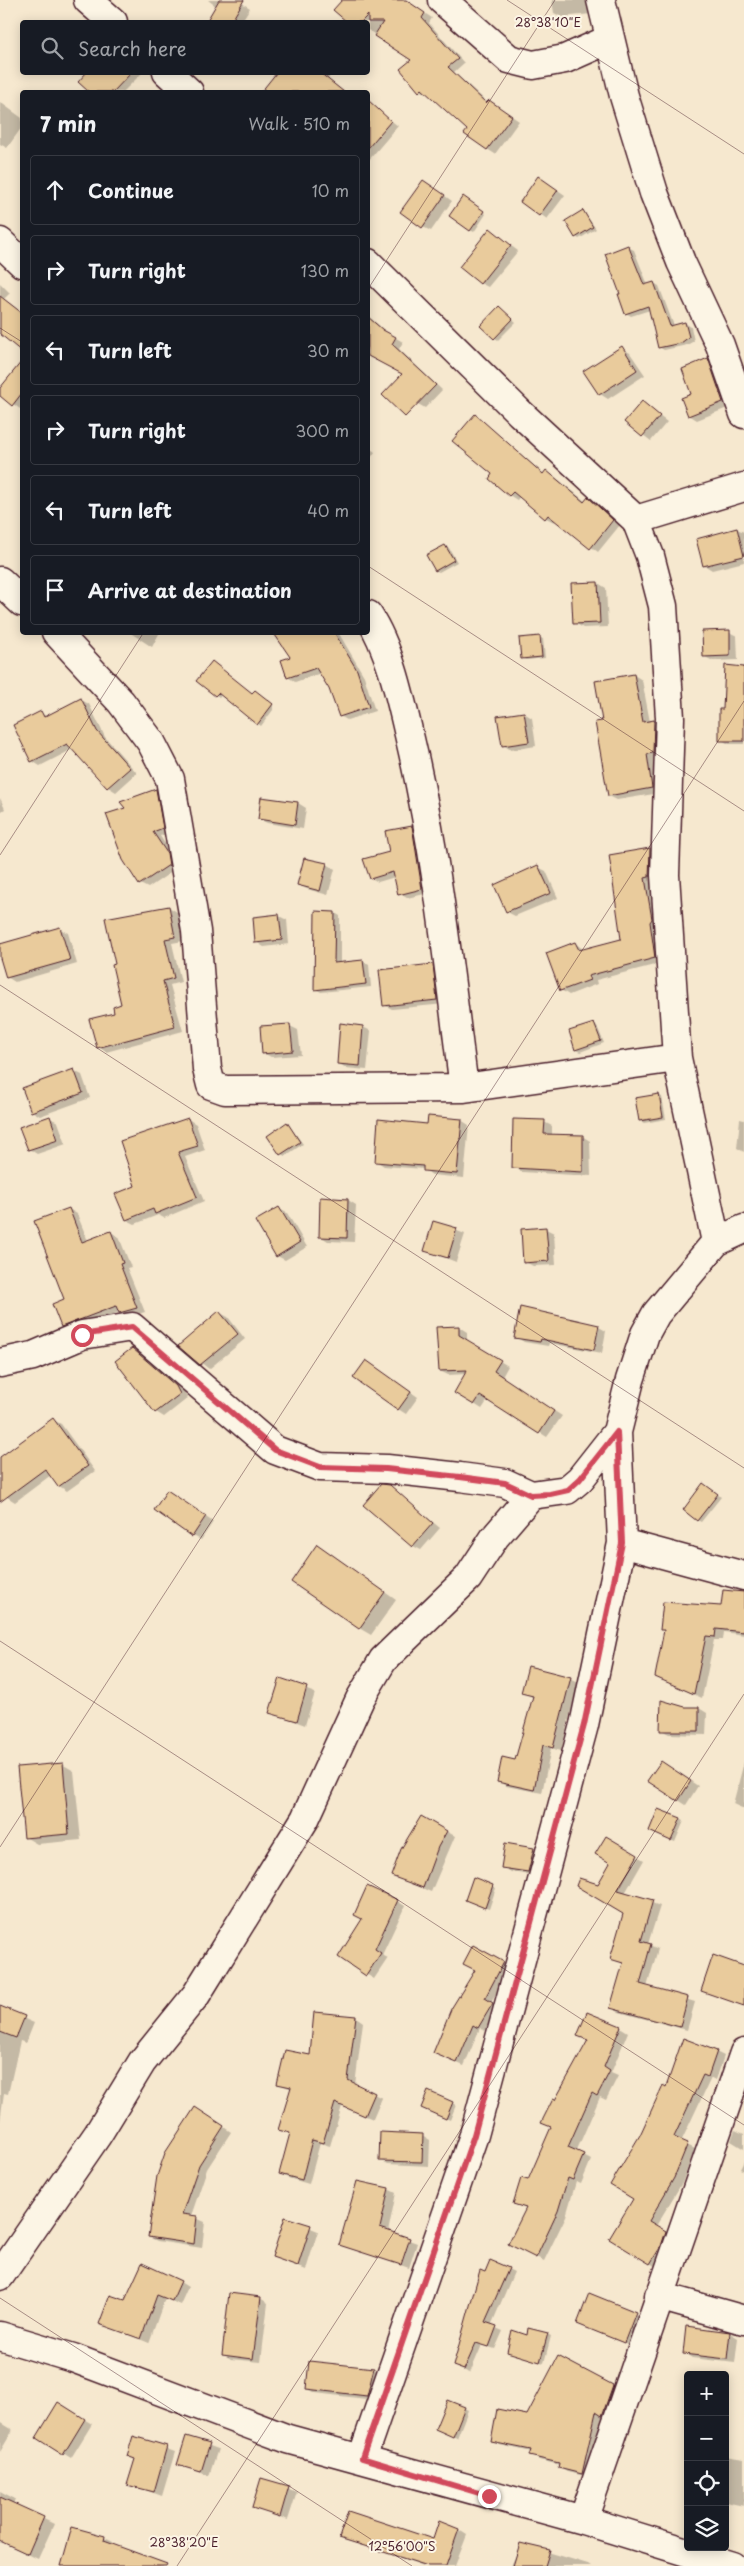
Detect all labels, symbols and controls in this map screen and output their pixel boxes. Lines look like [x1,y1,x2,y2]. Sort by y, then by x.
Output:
text: 28°38'10"E [515,13,581,31]
search box [20,20,370,75]
icon: search [38,34,66,62]
text: Search here [78,34,187,62]
text: 7 min [40,107,96,139]
text: Walk · 510 m [248,111,350,135]
icon: ahead [41,176,69,204]
text: Continue [88,176,174,204]
text: 10 m [312,178,349,202]
icon: right [41,256,69,284]
text: Turn right [88,256,186,284]
text: 130 m [301,258,349,282]
icon: left [41,336,69,364]
text: Turn left [88,336,172,364]
text: 30 m [307,338,349,362]
icon: right [41,416,69,444]
text: Turn right [88,416,186,444]
text: 300 m [295,418,349,442]
icon: left [41,496,69,524]
text: Turn left [88,496,172,524]
text: 40 m [307,498,349,522]
icon: arrive [41,576,69,604]
text: Arrive at destination [88,576,292,604]
route start [71,1324,94,1347]
map controls [684,2371,729,2551]
button: + [684,2371,729,2416]
button: − [684,2416,729,2461]
button: locate [684,2461,729,2506]
route end [478,2485,501,2508]
button: layers [684,2506,729,2551]
text: 28°38'20"E [150,2533,218,2551]
text: 12°56'00"S [368,2537,436,2555]

